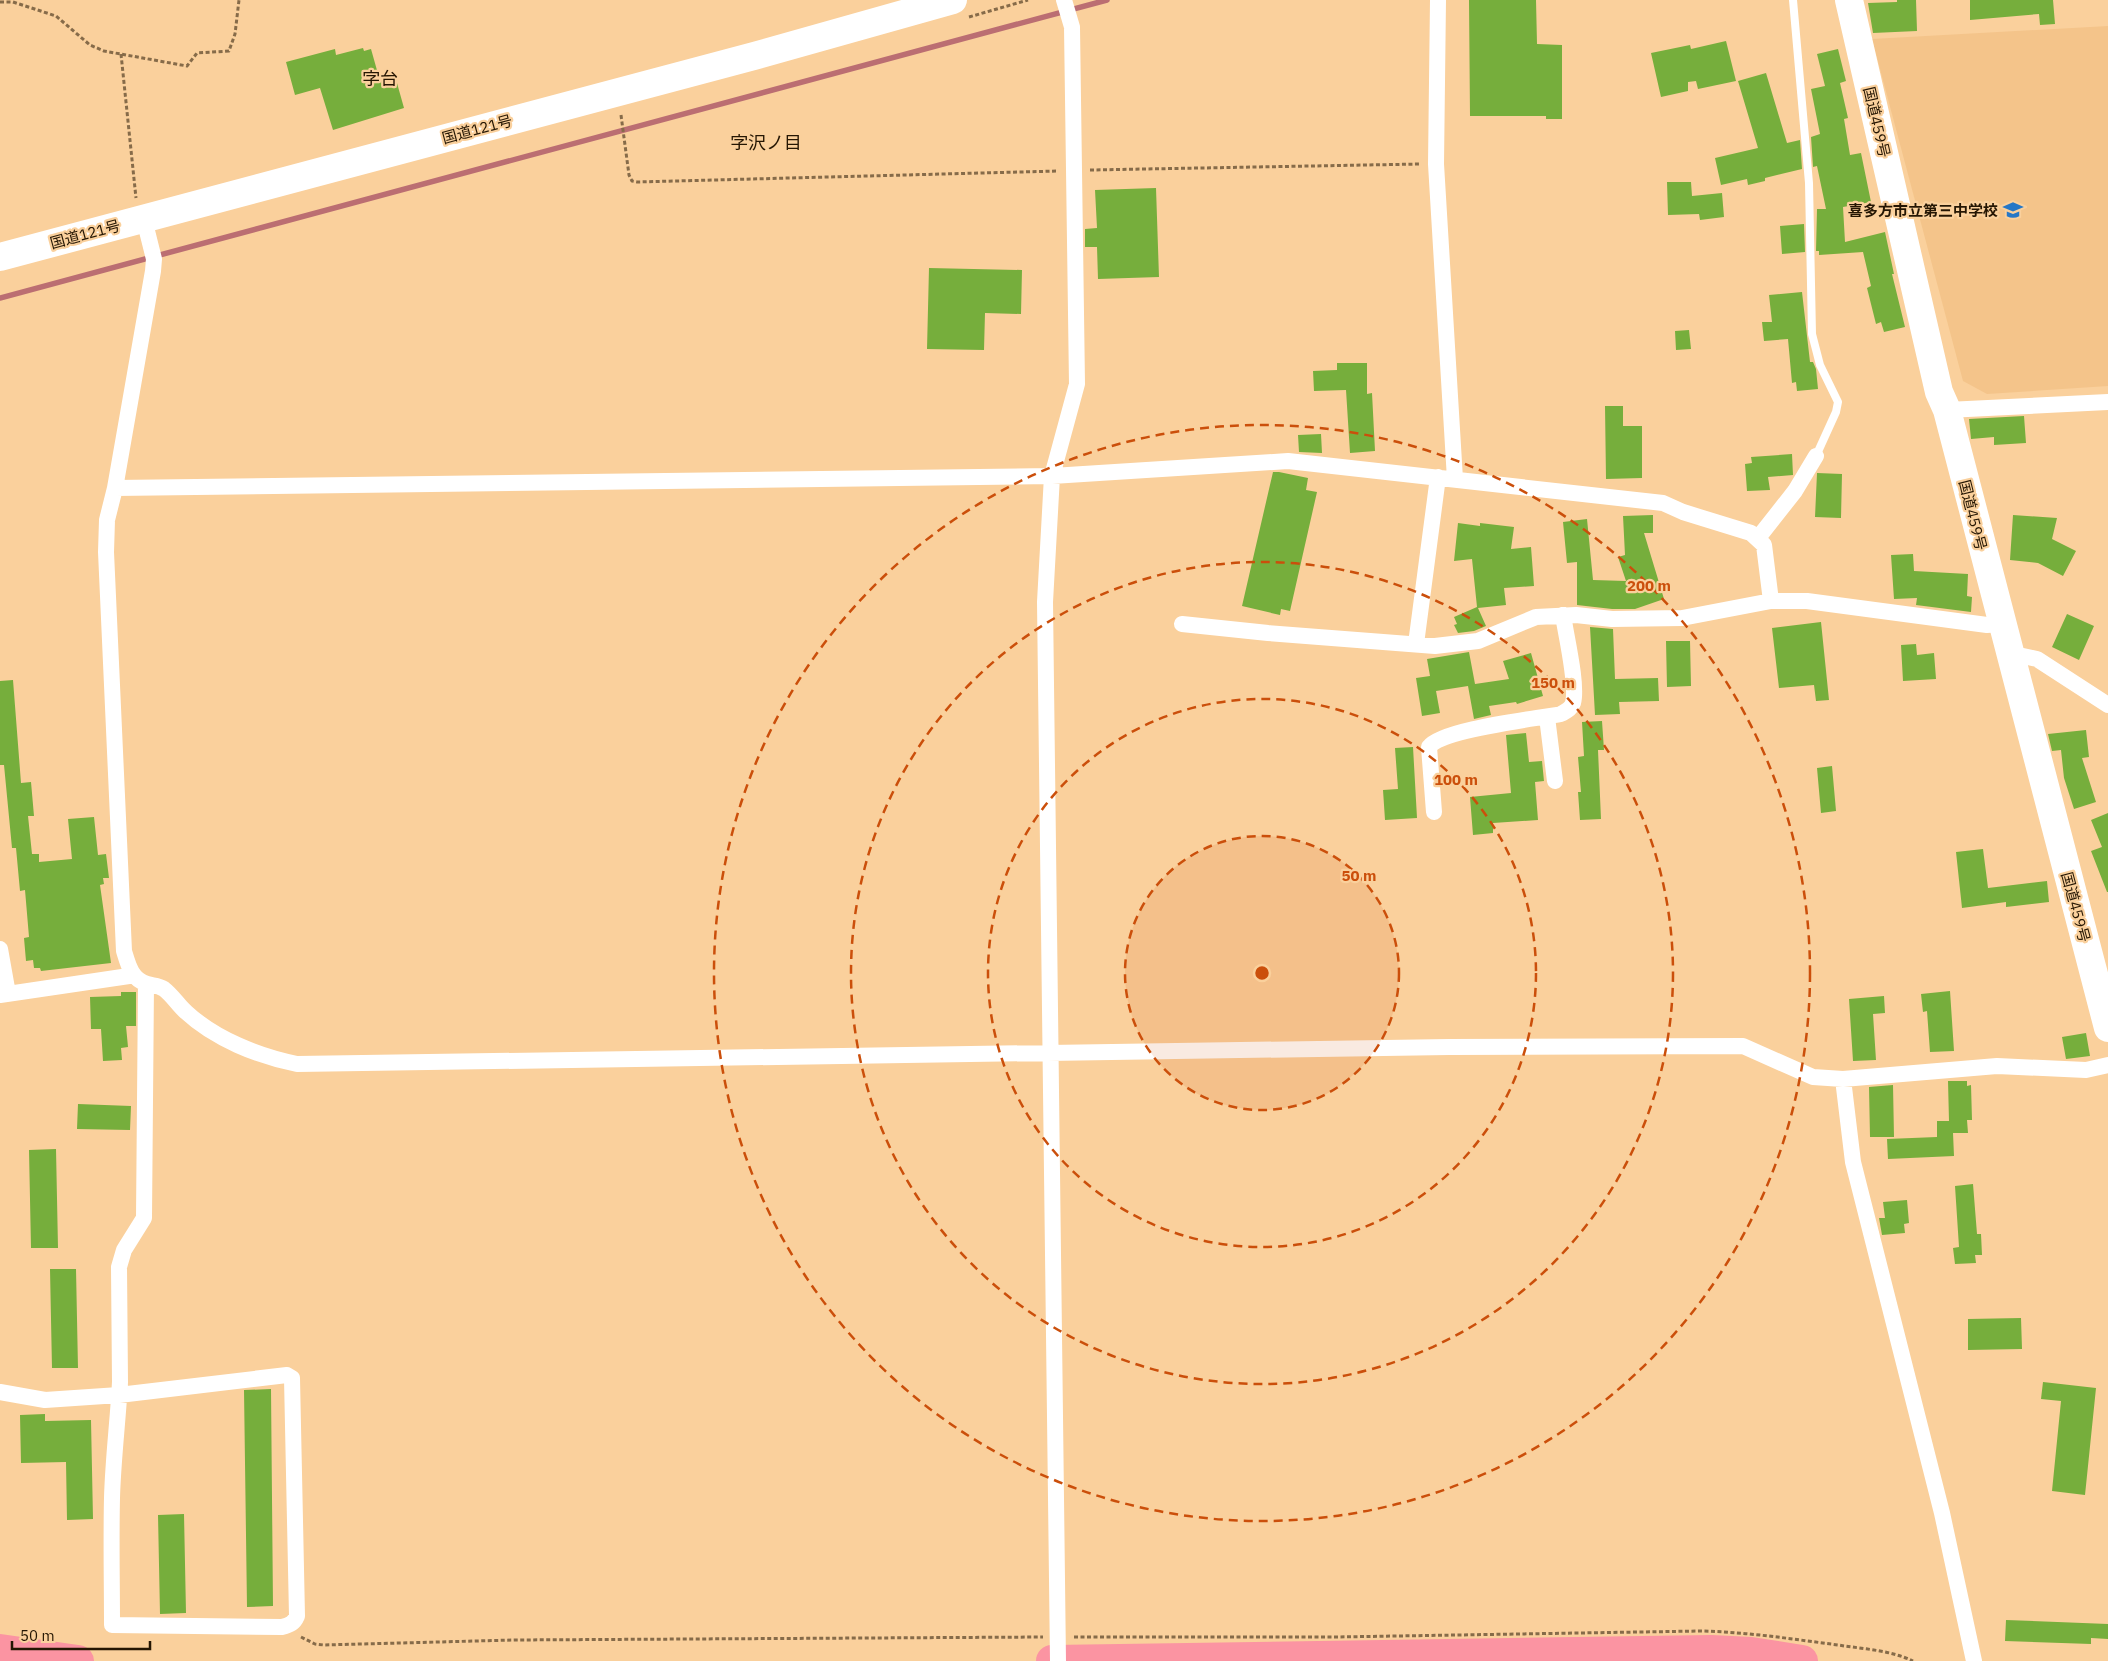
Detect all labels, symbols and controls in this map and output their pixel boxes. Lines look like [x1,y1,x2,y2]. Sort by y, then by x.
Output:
district label: 字台 [362,67,398,90]
street label: 国道459号 [1860,85,1894,159]
street label: 国道121号 [440,111,514,147]
district label: 字沢ノ目 [730,131,802,154]
school or university icon: 喜多方市立第三中学校 [2002,199,2024,221]
place label: 喜多方市立第三中学校 [1848,201,1998,220]
street label: 国道121号 [48,216,122,252]
street label: 国道459号 [1955,478,1991,552]
text: 200 m [1627,576,1671,595]
text: 150 m [1531,673,1575,692]
text: 100 m [1434,770,1478,789]
text: 50 m [1342,866,1376,885]
street label: 国道459号 [2058,870,2094,944]
centre of rings [1253,964,1271,982]
scale bar [12,1618,150,1650]
text: 50 m [20,1626,55,1645]

